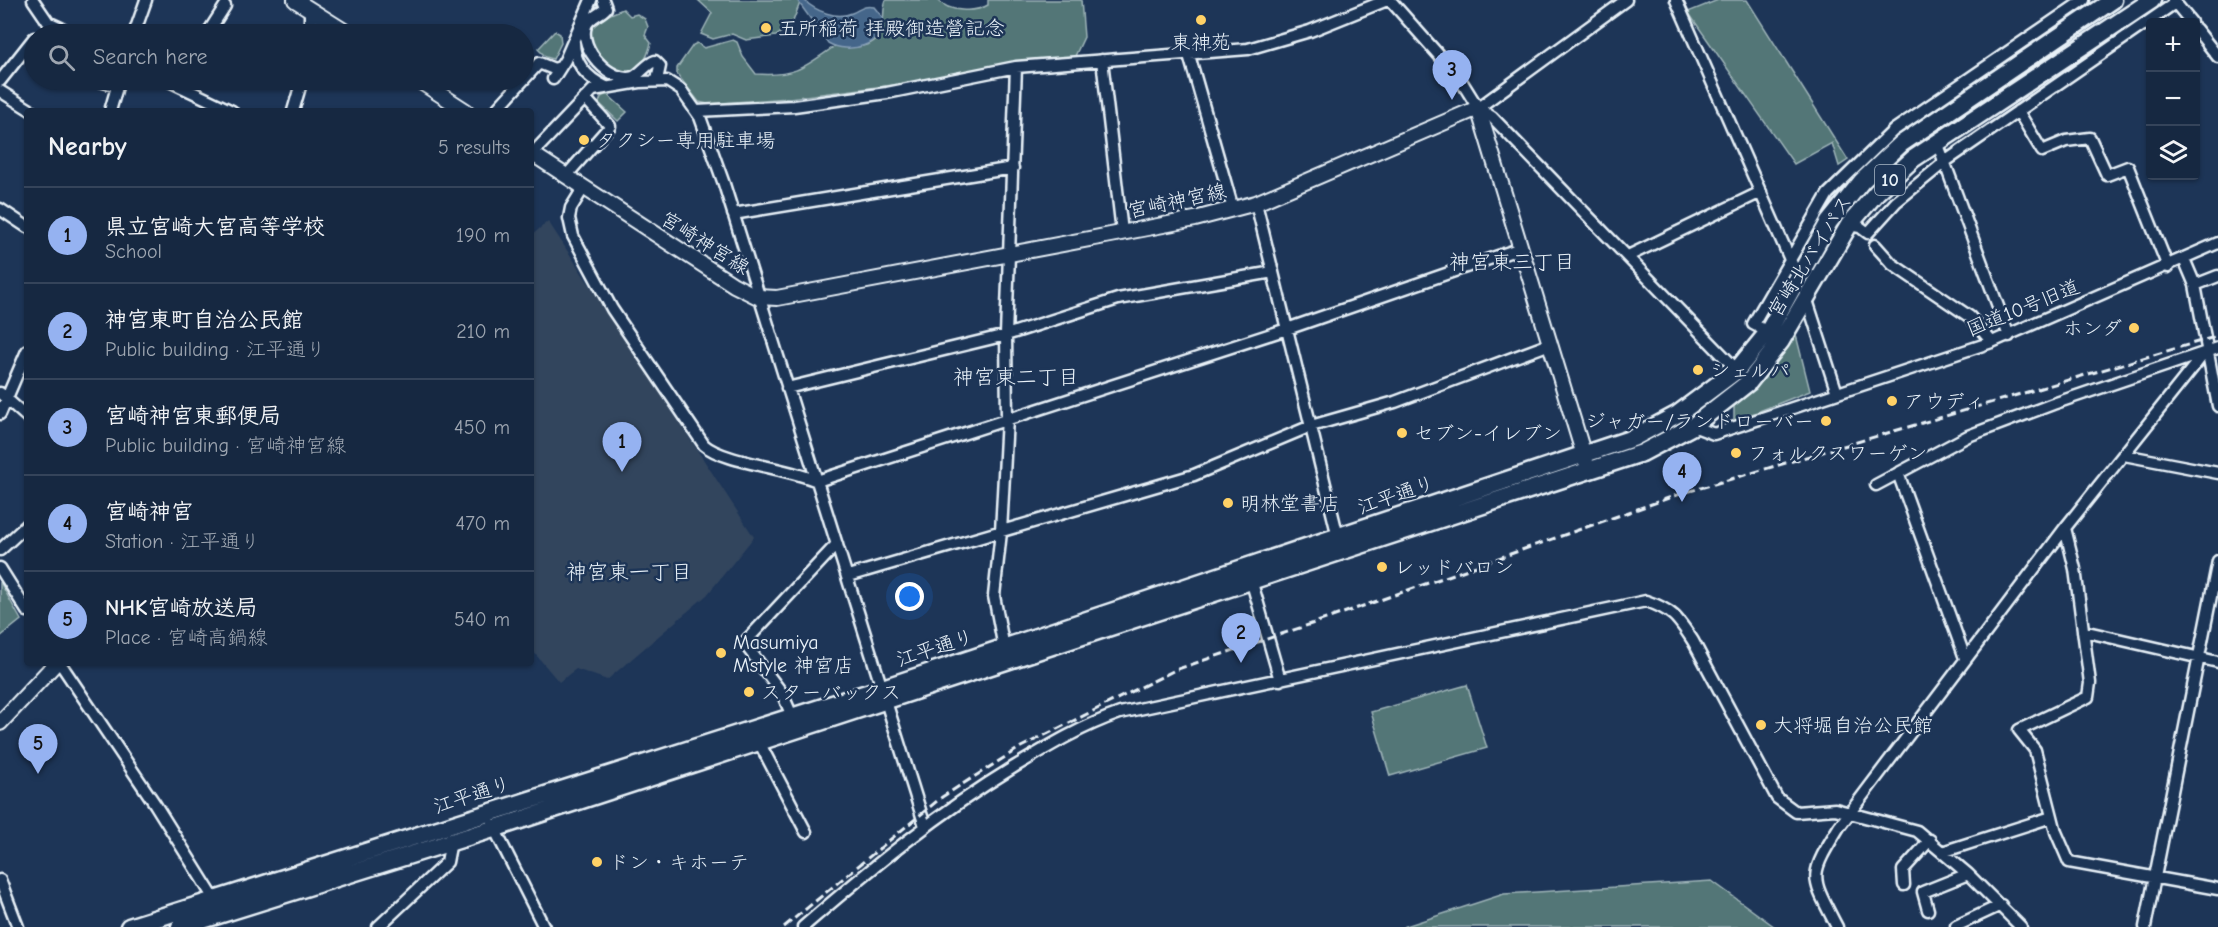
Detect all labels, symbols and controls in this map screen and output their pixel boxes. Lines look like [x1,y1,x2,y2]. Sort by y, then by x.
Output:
marker: 東神苑 [1194,13,1208,27]
place label: 五所稲荷 拝殿御造營記念 [778,17,1005,40]
map controls [2146,18,2200,180]
button: + [2146,18,2200,72]
marker: 五所稲荷 拝殿御造營記念 [759,21,773,35]
search box [24,24,534,90]
place label: 東神苑 [1171,31,1231,54]
icon: search [45,41,78,74]
text: Search here [93,44,208,70]
pin: 3 [1432,51,1472,100]
button: − [2146,72,2200,126]
button: layers [2146,126,2200,180]
place label: タクシー専用駐車場 [596,129,776,152]
text: Nearby [48,132,127,162]
marker: タクシー専用駐車場 [577,133,591,147]
text: 5 results [438,136,510,159]
road number: 10 [1875,165,1905,195]
street label: 宮崎神宮線 [1126,179,1228,223]
street label: 宮崎北バイパス [1763,191,1857,321]
street label: 宮崎神宮線 [657,207,753,279]
text: 県立宮崎大宮高等学校 [105,214,325,240]
text: 1 [64,224,71,247]
text: 190 m [456,224,510,247]
text: School [105,240,162,263]
district label: 神宮東三丁目 [1449,250,1575,274]
street label: 国道10号旧道 [1963,275,2083,341]
text: 神宮東町自治公民館 [105,307,303,333]
place label: ホンダ [2063,317,2122,340]
text: 2 [63,320,72,343]
text: 210 m [456,320,510,343]
marker: ホンダ [2127,321,2141,335]
text: Public building · 江平通り [105,338,326,361]
place label: シェルパ [1710,359,1790,382]
marker: シェルパ [1691,363,1705,377]
district label: 神宮東二丁目 [953,365,1079,389]
place label: アウディ [1904,390,1985,413]
marker: アウディ [1885,394,1899,408]
text: 宮崎神宮東郵便局 [105,403,281,429]
place label: ジャガー/ランドローバー [1585,410,1814,433]
marker: ジャガー/ランドローバー [1819,414,1833,428]
text: 3 [63,416,72,439]
text: 450 m [454,416,510,439]
pin: 1 [602,422,642,472]
place label: セブン-イレブン [1414,422,1562,445]
marker: セブン-イレブン [1395,426,1409,440]
text: Public building · 宮崎神宮線 [105,434,346,457]
place label: フォルクスワーゲン [1748,442,1928,465]
marker: フォルクスワーゲン [1729,446,1743,460]
pin: 4 [1662,452,1702,502]
street label: 江平通り [1354,471,1438,519]
place label: 明林堂書店 [1240,492,1340,515]
marker: 明林堂書店 [1221,496,1235,510]
text: 宮崎神宮 [105,499,193,525]
text: 4 [63,512,72,535]
text: 470 m [455,512,510,535]
text: Station · 江平通り [105,530,260,553]
place label: レッドバロン [1394,556,1514,579]
district label: 神宮東一丁目 [566,560,692,584]
marker: レッドバロン [1375,560,1389,574]
your location [895,582,924,611]
text: NHK宮崎放送局 [105,595,257,621]
text: 5 [62,608,73,631]
text: 540 m [454,608,510,631]
pin: 2 [1222,614,1260,663]
street label: 江平通り [893,625,977,671]
text: Place · 宮崎高鍋線 [105,626,267,649]
place label: Masumiya Mstyle 神宮店 [733,631,854,677]
marker: Masumiya Mstyle 神宮店 [714,646,728,660]
place label: スターバックス [761,681,901,704]
marker: スターバックス [742,685,756,699]
place label: 大将堀自治公民館 [1773,714,1933,737]
marker: 大将堀自治公民館 [1754,718,1768,732]
pin: 5 [18,724,57,774]
street label: 江平通り [430,772,514,818]
place label: ドン・キホーテ [609,851,749,874]
marker: ドン・キホーテ [590,855,604,869]

